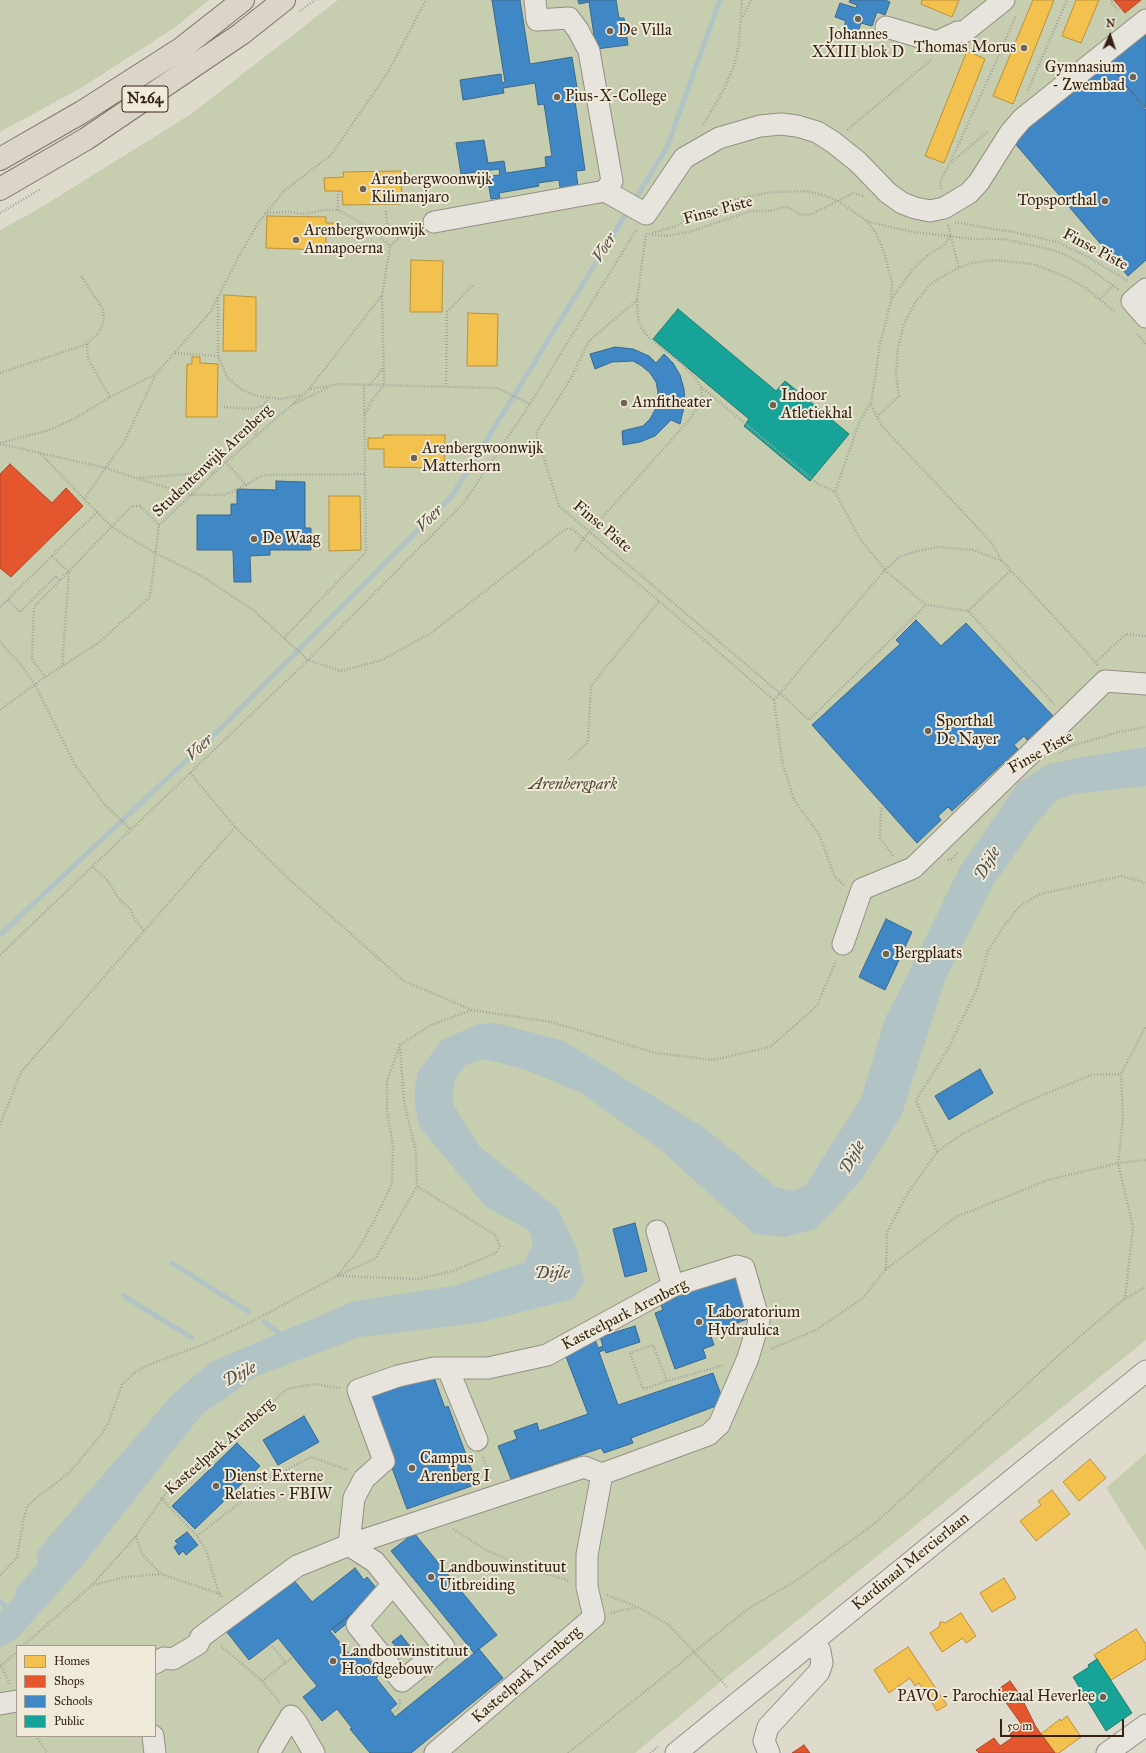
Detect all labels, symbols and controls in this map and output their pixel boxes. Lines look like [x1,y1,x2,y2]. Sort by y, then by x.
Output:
marker: Johannes XXIII blok D [853,14,863,24]
north arrow [1090,16,1130,56]
text: N [1106,17,1116,30]
place label: De Villa [618,21,672,41]
place label: Johannes XXIII blok D [812,25,904,63]
marker: De Villa [605,26,615,36]
place label: Thomas Morus [914,38,1016,58]
marker: Thomas Morus [1019,43,1029,53]
place label: Gymnasium - Zwembad [1045,58,1125,96]
marker: Gymnasium - Zwembad [1128,72,1138,82]
road number: N264 [122,86,168,112]
place label: Pius-X-College [565,87,667,107]
marker: Pius-X-College [552,92,562,102]
place label: Arenbergwoonwijk Kilimanjaro [371,170,492,208]
marker: Arenbergwoonwijk Kilimanjaro [358,184,368,194]
place label: Topsporthal [1018,191,1097,211]
street label: Finse Piste [681,193,755,229]
marker: Topsporthal [1100,196,1110,206]
place label: Arenbergwoonwijk Annapoerna [304,221,425,259]
street label: Finse Piste [1059,225,1131,275]
water label: Voer [588,230,622,266]
marker: Arenbergwoonwijk Annapoerna [291,235,301,245]
place label: Indoor Atletiekhal [781,386,852,424]
place label: Amfitheater [632,393,712,413]
marker: Amfitheater [619,398,629,408]
street label: Studentenwijk Arenberg [149,400,277,522]
marker: Indoor Atletiekhal [768,400,778,410]
place label: Arenbergwoonwijk Matterhorn [422,439,543,477]
marker: Arenbergwoonwijk Matterhorn [409,453,419,463]
street label: Finse Piste [569,497,635,557]
water label: Voer [412,501,448,537]
place label: De Waag [262,529,320,549]
marker: De Waag [249,534,259,544]
place label: Sporthal De Nayer [936,712,998,750]
marker: Sporthal De Nayer [923,726,933,736]
street label: Finse Piste [1005,727,1077,779]
water label: Voer [182,730,218,766]
park label: Arenbergpark [529,775,617,795]
water label: Dijle [970,844,1006,884]
place label: Bergplaats [894,944,962,964]
marker: Bergplaats [881,949,891,959]
water label: Dijle [836,1138,870,1178]
water label: Dijle [535,1264,569,1284]
street label: Kasteelpark Arenberg [559,1275,691,1355]
place label: Laboratorium Hydraulica [707,1303,800,1341]
marker: Laboratorium Hydraulica [694,1317,704,1327]
water label: Dijle [220,1358,260,1392]
street label: Kasteelpark Arenberg [161,1394,279,1500]
place label: Campus Arenberg I [420,1449,490,1487]
marker: Campus Arenberg I [407,1463,417,1473]
place label: Dienst Externe Relaties - FBIW [224,1467,332,1505]
marker: Dienst Externe Relaties - FBIW [211,1481,221,1491]
street label: Kardinaal Mercierlaan [848,1509,974,1615]
place label: Landbouwinstituut Uitbreiding [439,1558,566,1596]
marker: Landbouwinstituut Uitbreiding [426,1572,436,1582]
street label: Kasteelpark Arenberg [468,1622,586,1728]
place label: Landbouwinstituut Hoofdgebouw [341,1642,468,1680]
legend [16,1645,156,1737]
text: Homes [54,1654,90,1668]
marker: Landbouwinstituut Hoofdgebouw [328,1656,338,1666]
text: Shops [54,1674,84,1688]
place label: PAVO - Parochiezaal Heverlee [897,1687,1095,1707]
marker: PAVO - Parochiezaal Heverlee [1098,1692,1108,1702]
text: Schools [54,1694,92,1708]
scale bar [1002,1711,1126,1737]
text: Public [54,1714,85,1728]
text: 50 m [1007,1719,1032,1733]

